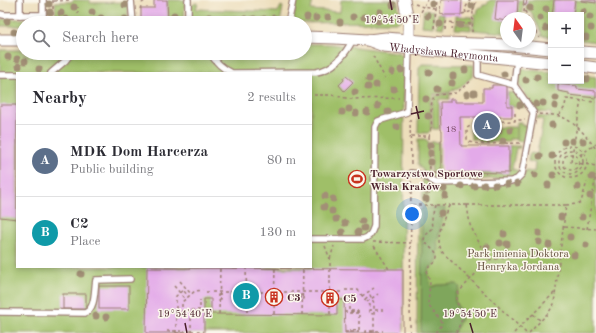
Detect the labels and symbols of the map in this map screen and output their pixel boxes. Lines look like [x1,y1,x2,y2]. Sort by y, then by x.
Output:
north arrow [500,12,536,48]
text: 19°54'50"E [365,15,419,25]
street label: Władysława Reymonta [388,43,499,65]
pin: A [474,111,500,141]
house number: 18 [446,125,456,134]
sports icon: Towarzystwo Sportowe Wisła Kraków [347,169,367,189]
place label: Towarzystwo Sportowe Wisła Kraków [370,169,483,193]
your location [402,204,422,224]
park label: Park imienia Doktora Henryka Jordana [467,249,570,273]
pin: B [233,281,259,311]
building icon: C3 [264,287,284,307]
building icon: C5 [320,288,340,308]
place label: C3 [287,293,301,304]
place label: C5 [343,294,357,305]
text: 19°54'40"E [158,309,212,319]
text: 19°54'50"E [443,309,497,319]

